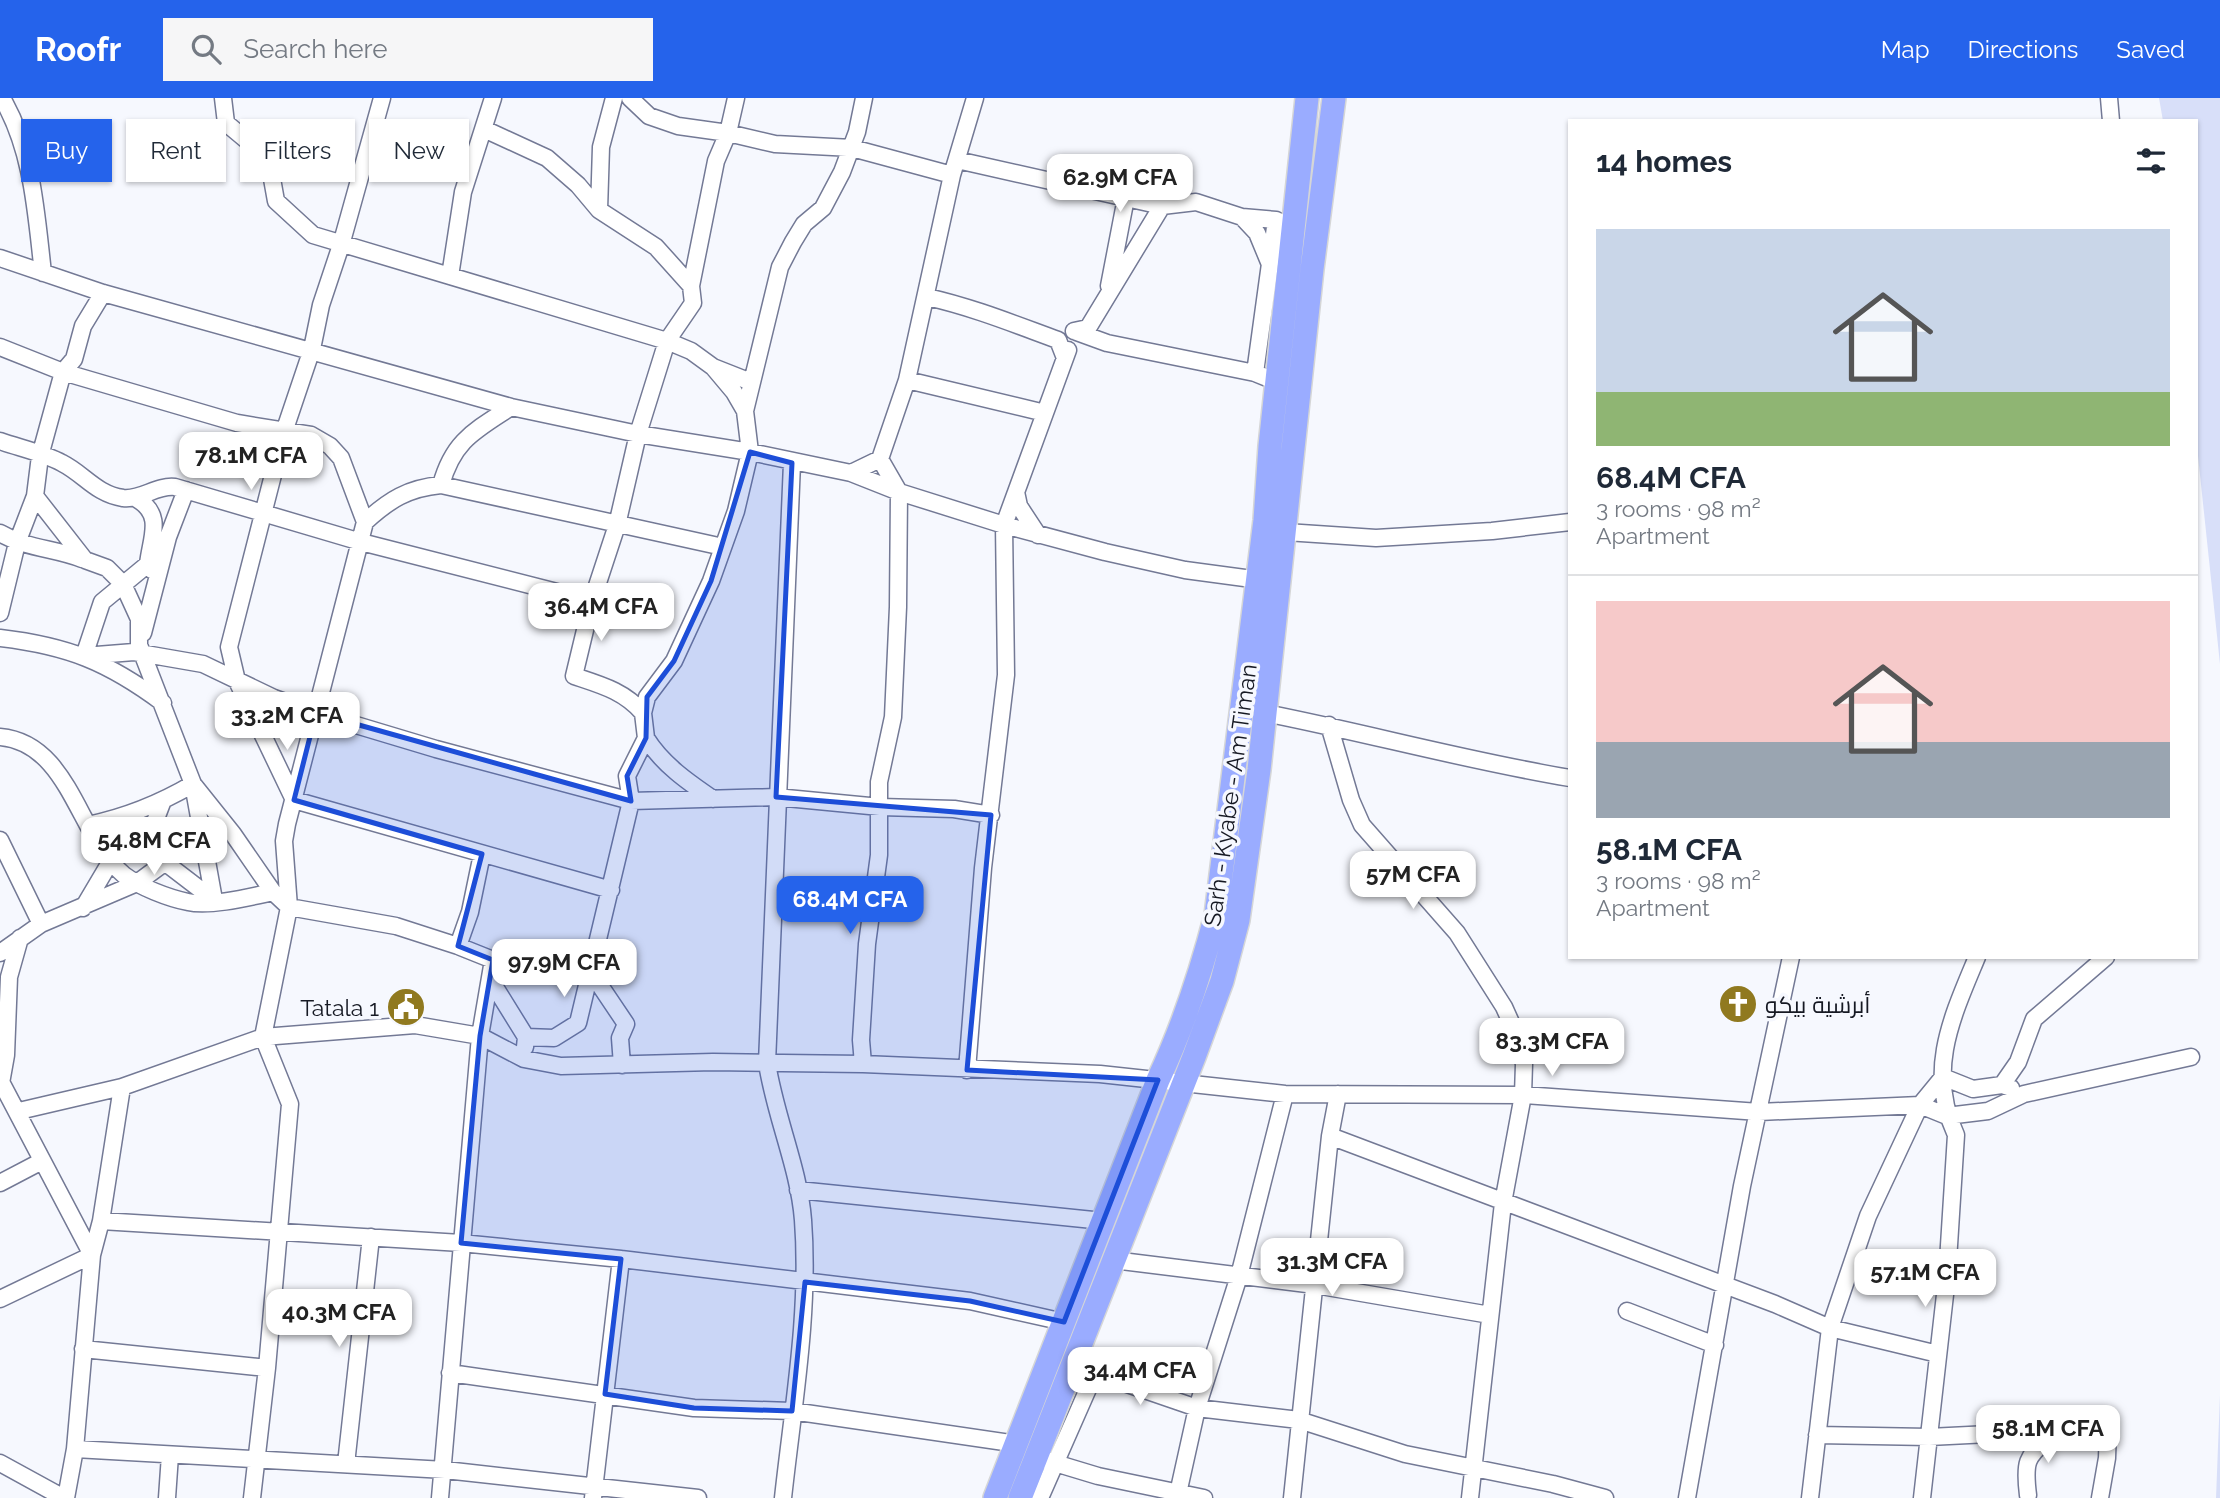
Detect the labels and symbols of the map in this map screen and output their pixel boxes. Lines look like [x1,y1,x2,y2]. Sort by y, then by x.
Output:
pin: 62.9M CFA [1040,155,1200,214]
pin: 78.1M CFA [171,432,331,492]
pin: 36.4M CFA [521,584,681,643]
street label: Sarh - Kyabe - Am Timan [1198,662,1262,928]
pin: 33.2M CFA [207,692,367,752]
pin: 54.8M CFA [74,818,234,877]
pin: 57M CFA [1348,852,1478,911]
pin: 68.4M CFA [770,876,930,936]
pin: 97.9M CFA [484,940,644,999]
church icon: أبرشية بيكو [1717,983,1759,1025]
public building icon: Tatala 1 [385,986,427,1028]
place label: أبرشية بيكو [1765,990,1871,1018]
place label: Tatala 1 [300,994,379,1021]
pin: 83.3M CFA [1472,1018,1632,1078]
pin: 31.3M CFA [1252,1238,1412,1298]
pin: 57.1M CFA [1845,1250,2005,1309]
pin: 40.3M CFA [259,1290,419,1349]
pin: 34.4M CFA [1060,1348,1220,1407]
pin: 58.1M CFA [1968,1406,2128,1465]

